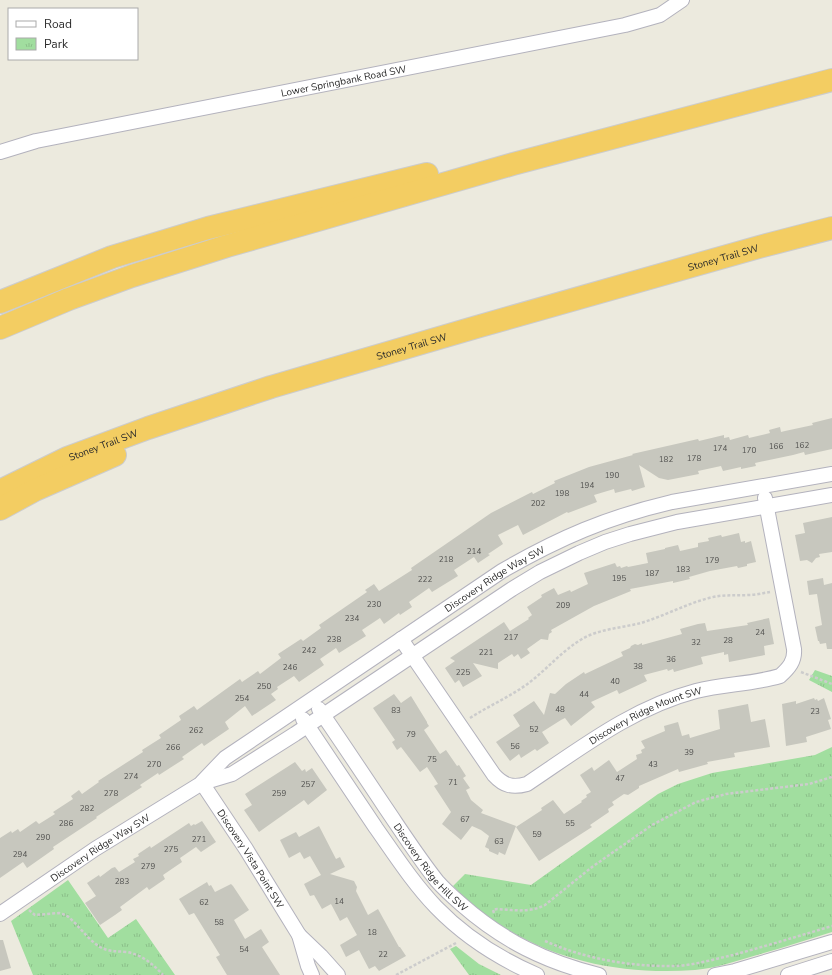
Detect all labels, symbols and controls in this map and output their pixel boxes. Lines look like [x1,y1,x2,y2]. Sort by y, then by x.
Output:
legend [8,8,138,60]
text: Road [44,16,72,32]
text: Park [44,36,69,52]
street label: Lower Springbank Road SW [280,62,408,101]
street label: Stoney Trail SW [686,241,760,275]
street label: Stoney Trail SW [375,330,449,364]
street label: Stoney Trail SW [67,426,140,465]
house number: 162 [795,440,809,451]
house number: 166 [769,441,783,452]
house number: 174 [713,443,727,454]
house number: 170 [742,445,756,456]
house number: 178 [687,453,701,464]
house number: 182 [659,454,673,465]
house number: 190 [605,470,619,481]
house number: 194 [580,480,594,491]
house number: 198 [555,488,569,499]
house number: 202 [531,498,545,509]
street label: Discovery Ridge Way SW [442,543,547,616]
house number: 214 [467,546,481,557]
house number: 218 [439,554,453,565]
house number: 179 [705,555,719,566]
house number: 183 [676,564,690,575]
house number: 187 [645,568,659,579]
house number: 195 [612,573,626,584]
house number: 222 [418,574,432,585]
house number: 230 [367,599,381,610]
house number: 209 [556,600,570,611]
house number: 234 [345,613,359,624]
house number: 24 [755,627,765,638]
house number: 217 [504,632,518,643]
house number: 238 [327,634,341,645]
house number: 28 [723,635,733,646]
house number: 32 [691,637,701,648]
house number: 242 [302,645,316,656]
house number: 221 [479,647,493,658]
house number: 36 [666,654,676,665]
house number: 38 [633,661,643,672]
house number: 246 [283,662,297,673]
house number: 225 [456,667,470,678]
house number: 40 [610,676,620,687]
house number: 250 [257,681,271,692]
street label: Discovery Ridge Mount SW [587,684,704,748]
house number: 44 [579,689,589,700]
house number: 254 [235,693,249,704]
house number: 48 [555,704,565,715]
house number: 83 [391,705,401,716]
house number: 23 [810,706,820,717]
house number: 52 [529,724,539,735]
house number: 262 [189,725,203,736]
house number: 79 [406,729,416,740]
house number: 56 [510,741,520,752]
house number: 266 [166,742,180,753]
house number: 39 [684,747,694,758]
house number: 75 [427,754,437,765]
house number: 270 [147,759,161,770]
house number: 43 [648,759,658,770]
house number: 274 [124,771,138,782]
house number: 47 [615,773,625,784]
house number: 71 [448,777,458,788]
house number: 257 [301,779,315,790]
house number: 278 [104,788,118,799]
house number: 259 [272,788,286,799]
house number: 282 [80,803,94,814]
street label: Discovery Vista Point SW [213,807,287,911]
street label: Discovery Ridge Way SW [48,811,153,886]
house number: 67 [460,814,470,825]
house number: 286 [59,818,73,829]
house number: 55 [565,818,575,829]
street label: Discovery Ridge Hill SW [390,821,471,915]
house number: 59 [532,829,542,840]
house number: 290 [36,832,50,843]
house number: 271 [192,834,206,845]
house number: 63 [494,836,504,847]
house number: 275 [164,844,178,855]
house number: 294 [13,849,27,860]
house number: 279 [141,861,155,872]
house number: 283 [115,876,129,887]
house number: 14 [334,896,344,907]
house number: 62 [199,897,209,908]
house number: 58 [214,917,224,928]
house number: 18 [367,927,377,938]
house number: 54 [239,944,249,955]
house number: 22 [378,949,388,960]

